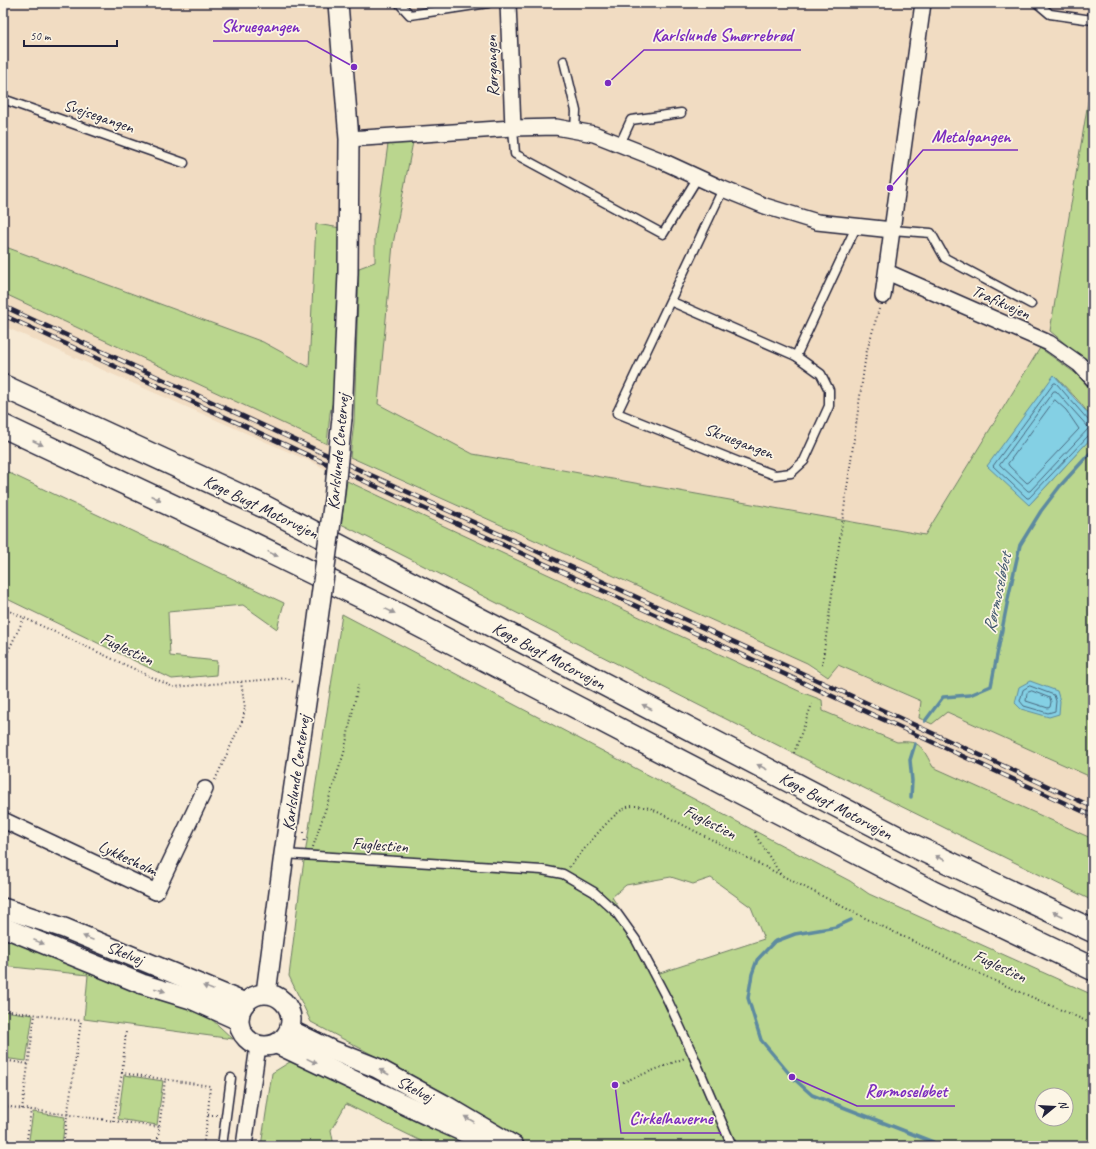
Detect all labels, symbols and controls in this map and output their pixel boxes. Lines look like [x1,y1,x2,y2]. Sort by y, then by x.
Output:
callout: Skruegangen [213,11,307,41]
text: Skruegangen [221,15,301,37]
callout: Karlslunde Smørrebrød [644,20,801,50]
scale bar [24,22,117,48]
text: Karlslunde Smørrebrød [652,24,795,46]
text: 50 m [30,28,52,44]
street label: Rørgangen [480,35,504,97]
street label: Svejsegangen [61,94,138,138]
callout: Metalgangen [923,120,1018,150]
text: Metalgangen [932,125,1012,147]
street label: Trafikvejen [969,280,1034,324]
street label: Karlslunde Centervej [322,391,354,511]
street label: Skruegangen [701,418,778,464]
one-way arrow [33,440,44,446]
street label: Køge Bugt Motorvejen [200,470,322,544]
one-way arrow [150,495,162,501]
water label: Rørmoseløbet [978,547,1017,635]
one-way arrow [268,551,279,557]
one-way arrow [385,608,396,614]
street label: Køge Bugt Motorvejen [489,617,609,695]
street label: Fuglestien [97,628,157,671]
one-way arrow [641,704,653,710]
street label: Karlslunde Centervej [278,711,315,832]
one-way arrow [757,764,768,770]
street label: Køge Bugt Motorvejen [776,767,896,845]
street label: Fuglestien [680,800,740,844]
street label: Fuglestien [351,833,409,857]
street label: Lykkesholm [95,835,162,881]
one-way arrow [935,855,946,861]
one-way arrow [1052,911,1063,917]
one-way arrow [83,935,94,941]
street label: Skelvej [104,936,149,971]
one-way arrow [34,939,45,945]
street label: Fuglestien [970,945,1030,988]
one-way arrow [202,984,214,990]
one-way arrow [154,987,166,993]
one-way arrow [306,1058,318,1064]
one-way arrow [378,1069,390,1076]
street label: Skelvej [393,1071,439,1108]
callout: Rørmoseløbet [857,1076,955,1106]
text: Rørmoseløbet [865,1080,949,1102]
north arrow [1034,1087,1074,1127]
text: N [1056,1099,1072,1111]
callout: Cirkelhaverne [621,1103,721,1133]
text: Cirkelhaverne [629,1107,715,1129]
one-way arrow [463,1116,475,1123]

